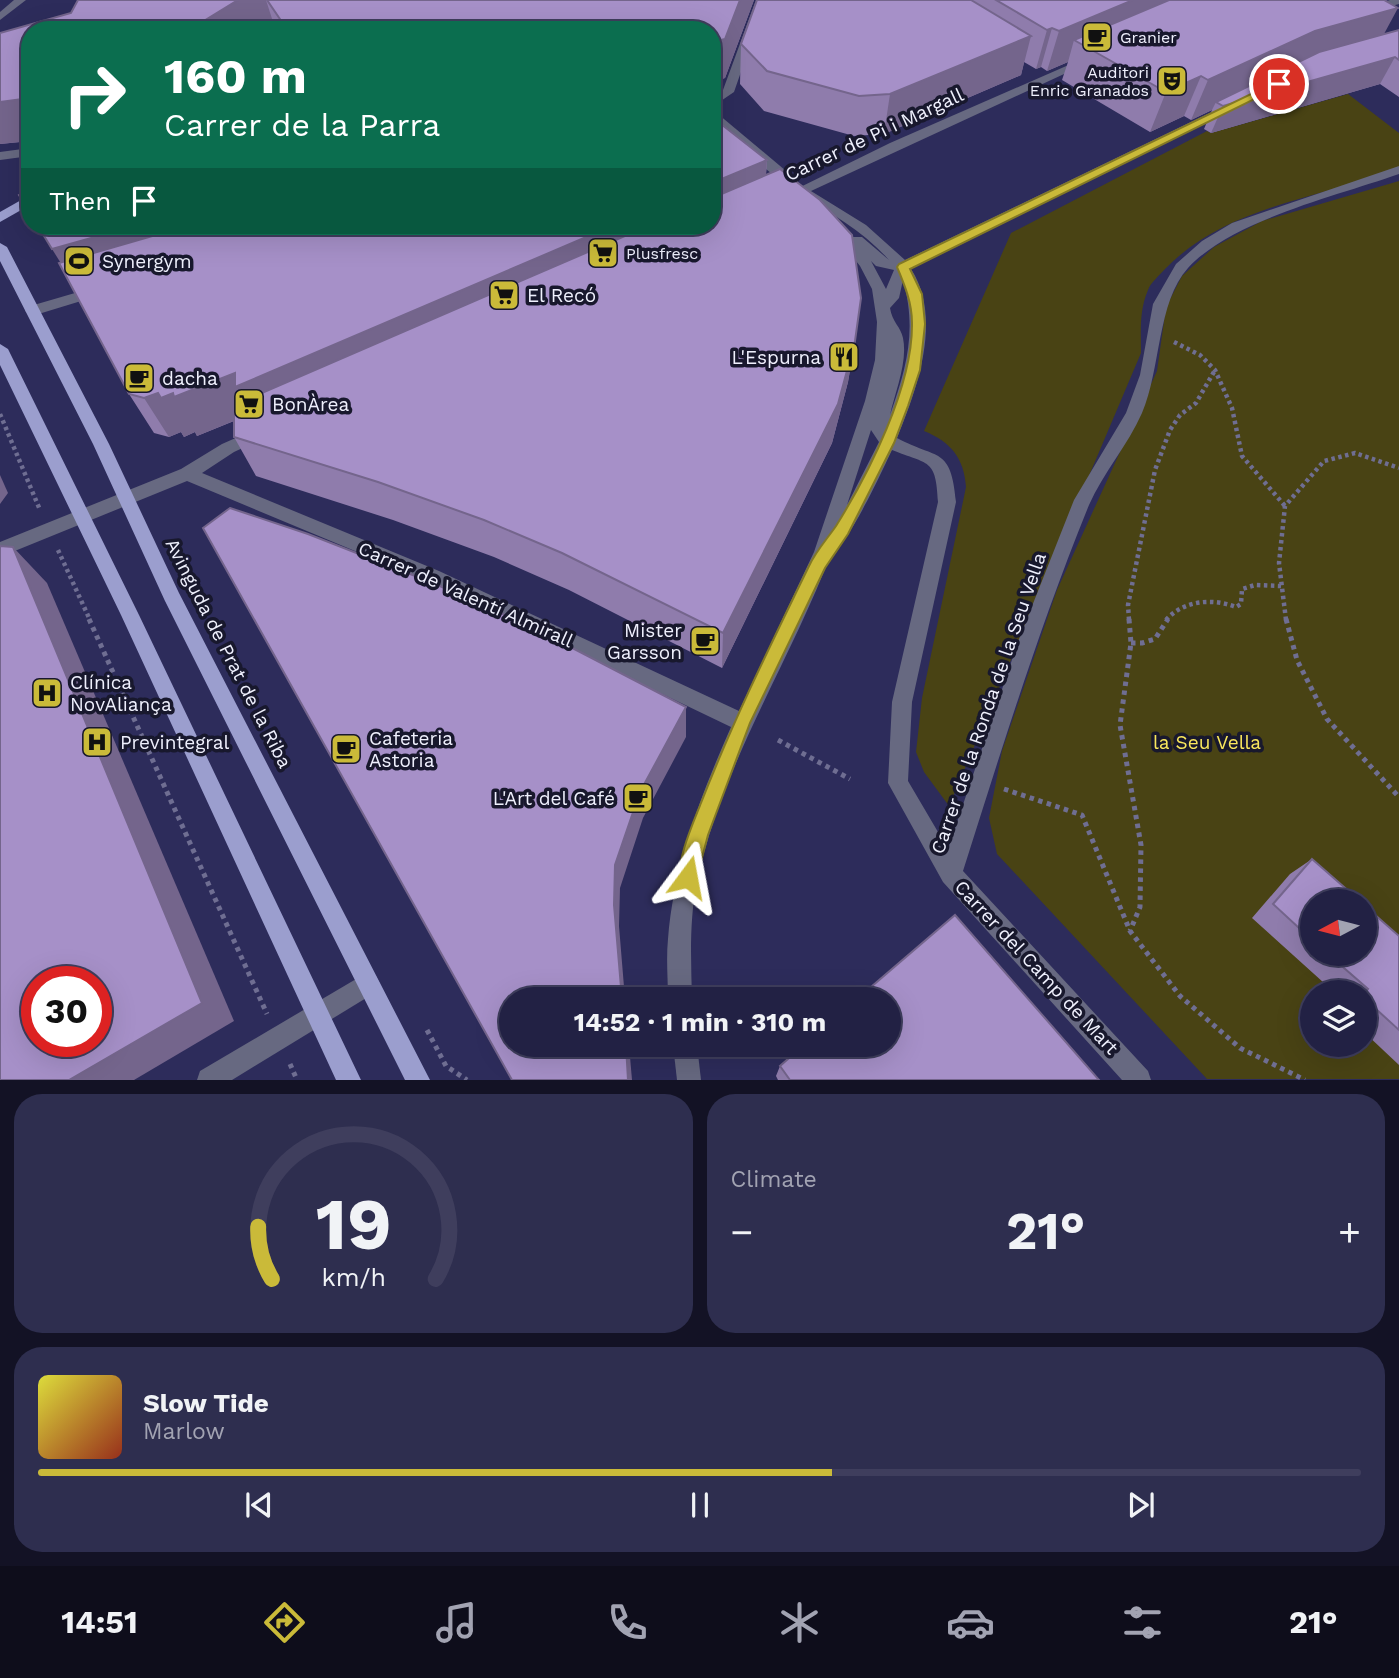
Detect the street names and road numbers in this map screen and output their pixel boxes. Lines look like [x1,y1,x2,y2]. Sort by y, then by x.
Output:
street label: Carrer de Pi i Margall [781,83,967,186]
street label: Avinguda de Prat de la Riba [161,535,297,772]
street label: Carrer de Valentí Almirall [355,537,577,652]
street label: Carrer de la Ronda de la Seu Vella [926,549,1051,857]
street label: Carrer del Camp de Mart [950,875,1123,1059]

